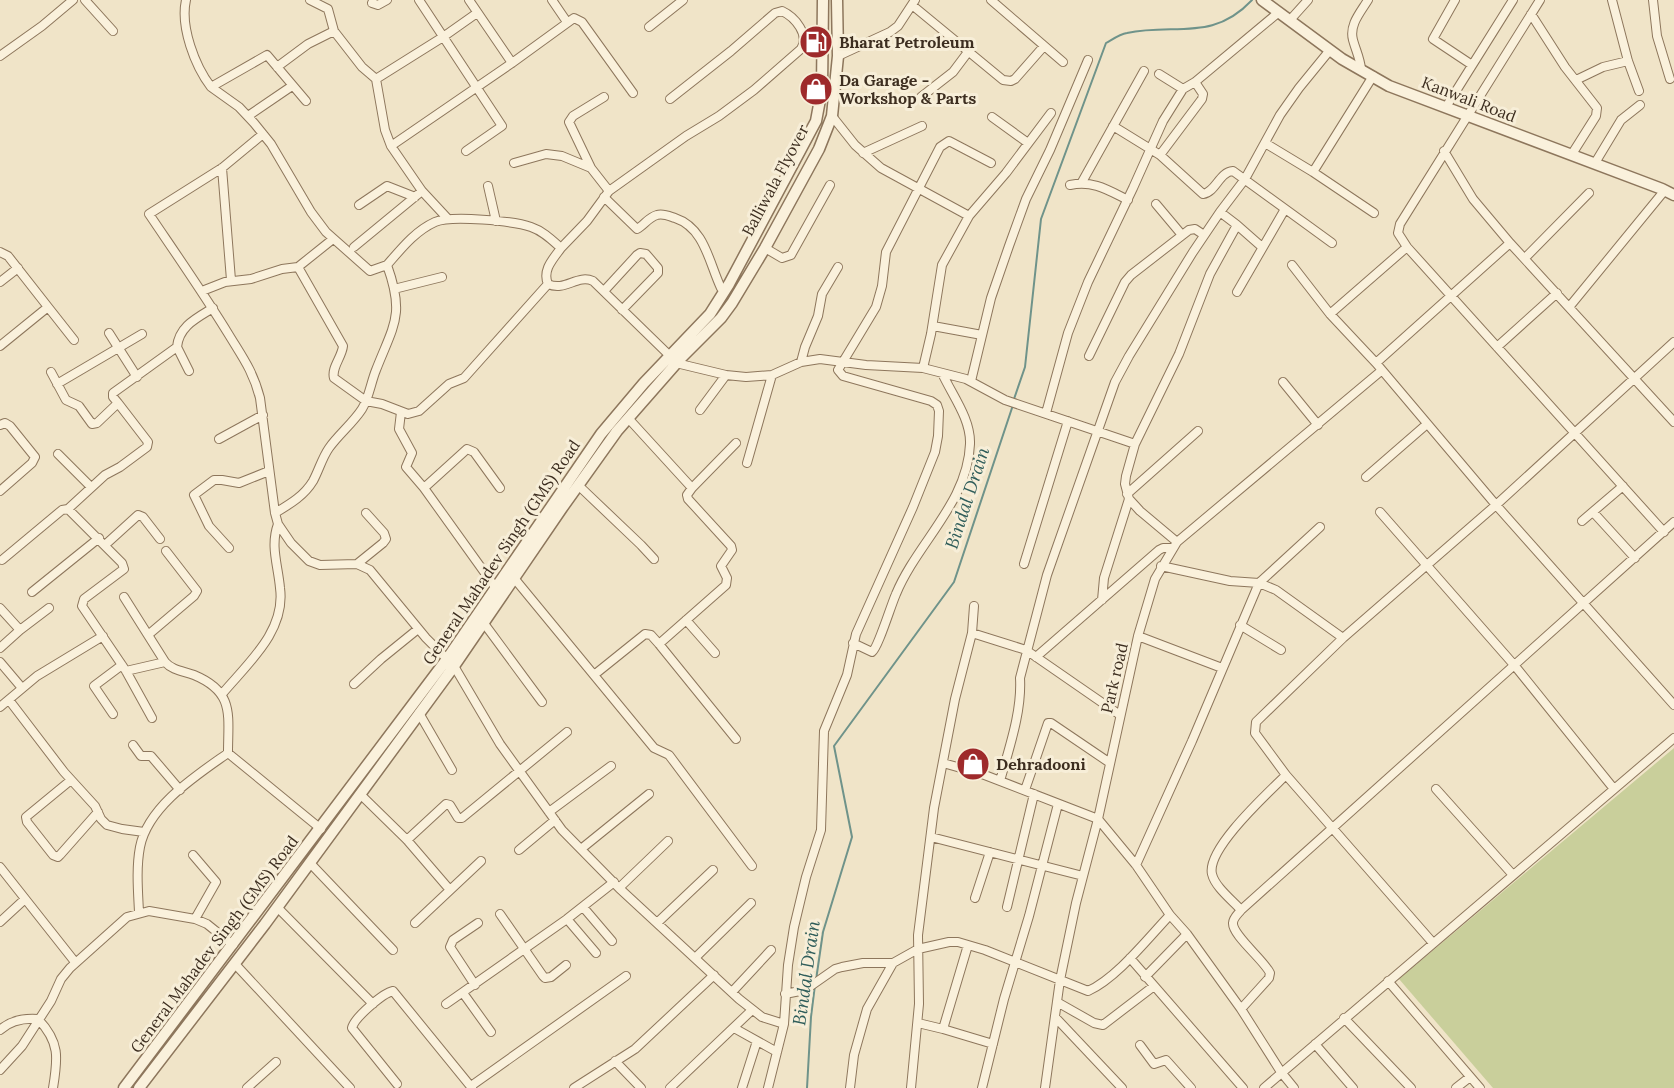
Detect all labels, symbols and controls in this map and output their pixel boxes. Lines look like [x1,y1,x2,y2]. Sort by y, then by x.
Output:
fuel station icon: Bharat Petroleum [798,24,834,60]
place label: Bharat Petroleum [839,32,975,52]
place label: Da Garage - Workshop & Parts [839,70,977,108]
shop icon: Da Garage - Workshop & Parts [798,71,834,107]
street label: Kanwali Road [1419,72,1520,126]
street label: Balliwala Flyover [737,121,813,239]
street label: General Mahadev Singh (GMS) Road [418,435,585,669]
water label: Bindal Drain [940,444,994,552]
street label: Park road [1096,640,1132,715]
shop icon: Dehradooni [955,746,991,782]
place label: Dehradooni [996,754,1086,774]
street label: General Mahadev Singh (GMS) Road [126,831,303,1057]
water label: Bindal Drain [787,919,825,1027]

